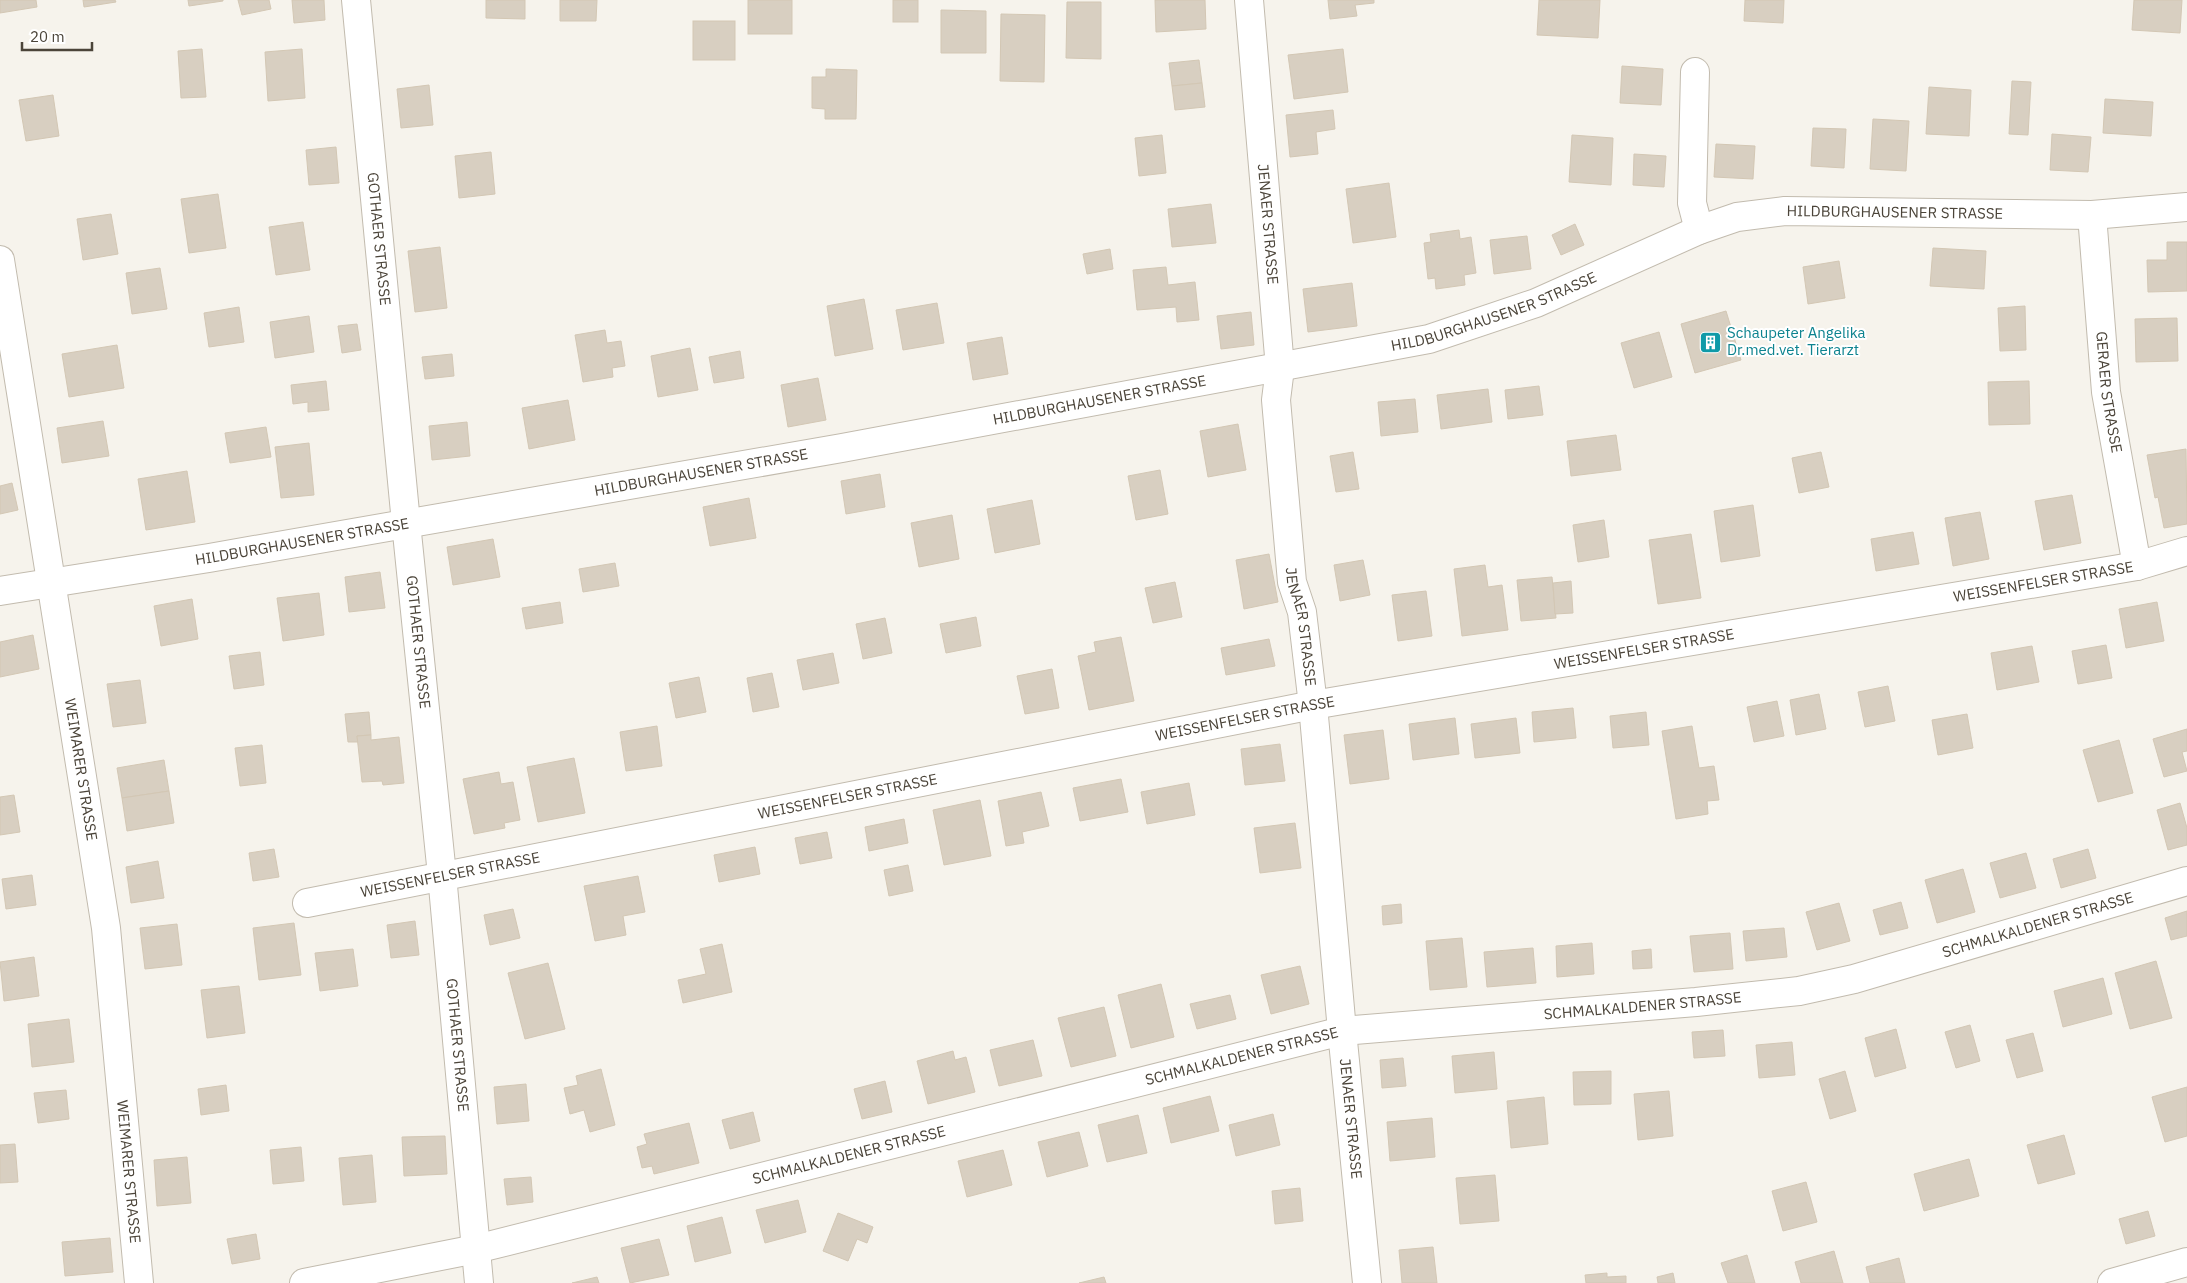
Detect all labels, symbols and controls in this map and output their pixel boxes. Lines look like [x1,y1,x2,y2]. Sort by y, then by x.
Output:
scale bar [22,20,92,52]
text: 20 m [30,27,65,46]
street label: JENAER STRASSE [1254,163,1283,285]
street label: GOTHAER STRASSE [364,171,395,306]
street label: HILDBURGHAUSENER STRASSE [1786,201,2003,223]
street label: HILDBURGHAUSENER STRASSE [1389,267,1599,355]
place label: Schaupeter Angelika Dr.med.vet. Tierarzt [1727,323,1866,359]
building icon: Schaupeter Angelika Dr.med.vet. Tierarzt [1699,330,1723,354]
street label: GERAER STRASSE [2092,330,2127,454]
street label: HILDBURGHAUSENER STRASSE [991,371,1208,429]
street label: HILDBURGHAUSENER STRASSE [593,444,809,500]
street label: HILDBURGHAUSENER STRASSE [194,513,410,569]
street label: WEISSENFELSER STRASSE [1952,557,2135,606]
street label: JENAER STRASSE [1282,566,1321,687]
street label: GOTHAER STRASSE [402,574,435,710]
street label: WEISSENFELSER STRASSE [1552,624,1735,673]
street label: WEISSENFELSER STRASSE [1154,691,1336,745]
street label: WEIMARER STRASSE [61,697,102,842]
street label: WEISSENFELSER STRASSE [756,769,939,823]
street label: WEISSENFELSER STRASSE [359,847,542,901]
street label: SCHMALKALDENER STRASSE [1940,887,2135,962]
street label: GOTHAER STRASSE [442,977,473,1113]
street label: SCHMALKALDENER STRASSE [1543,987,1742,1023]
street label: SCHMALKALDENER STRASSE [1143,1022,1340,1089]
street label: JENAER STRASSE [1336,1058,1367,1180]
street label: WEIMARER STRASSE [113,1099,145,1244]
street label: SCHMALKALDENER STRASSE [750,1121,947,1188]

